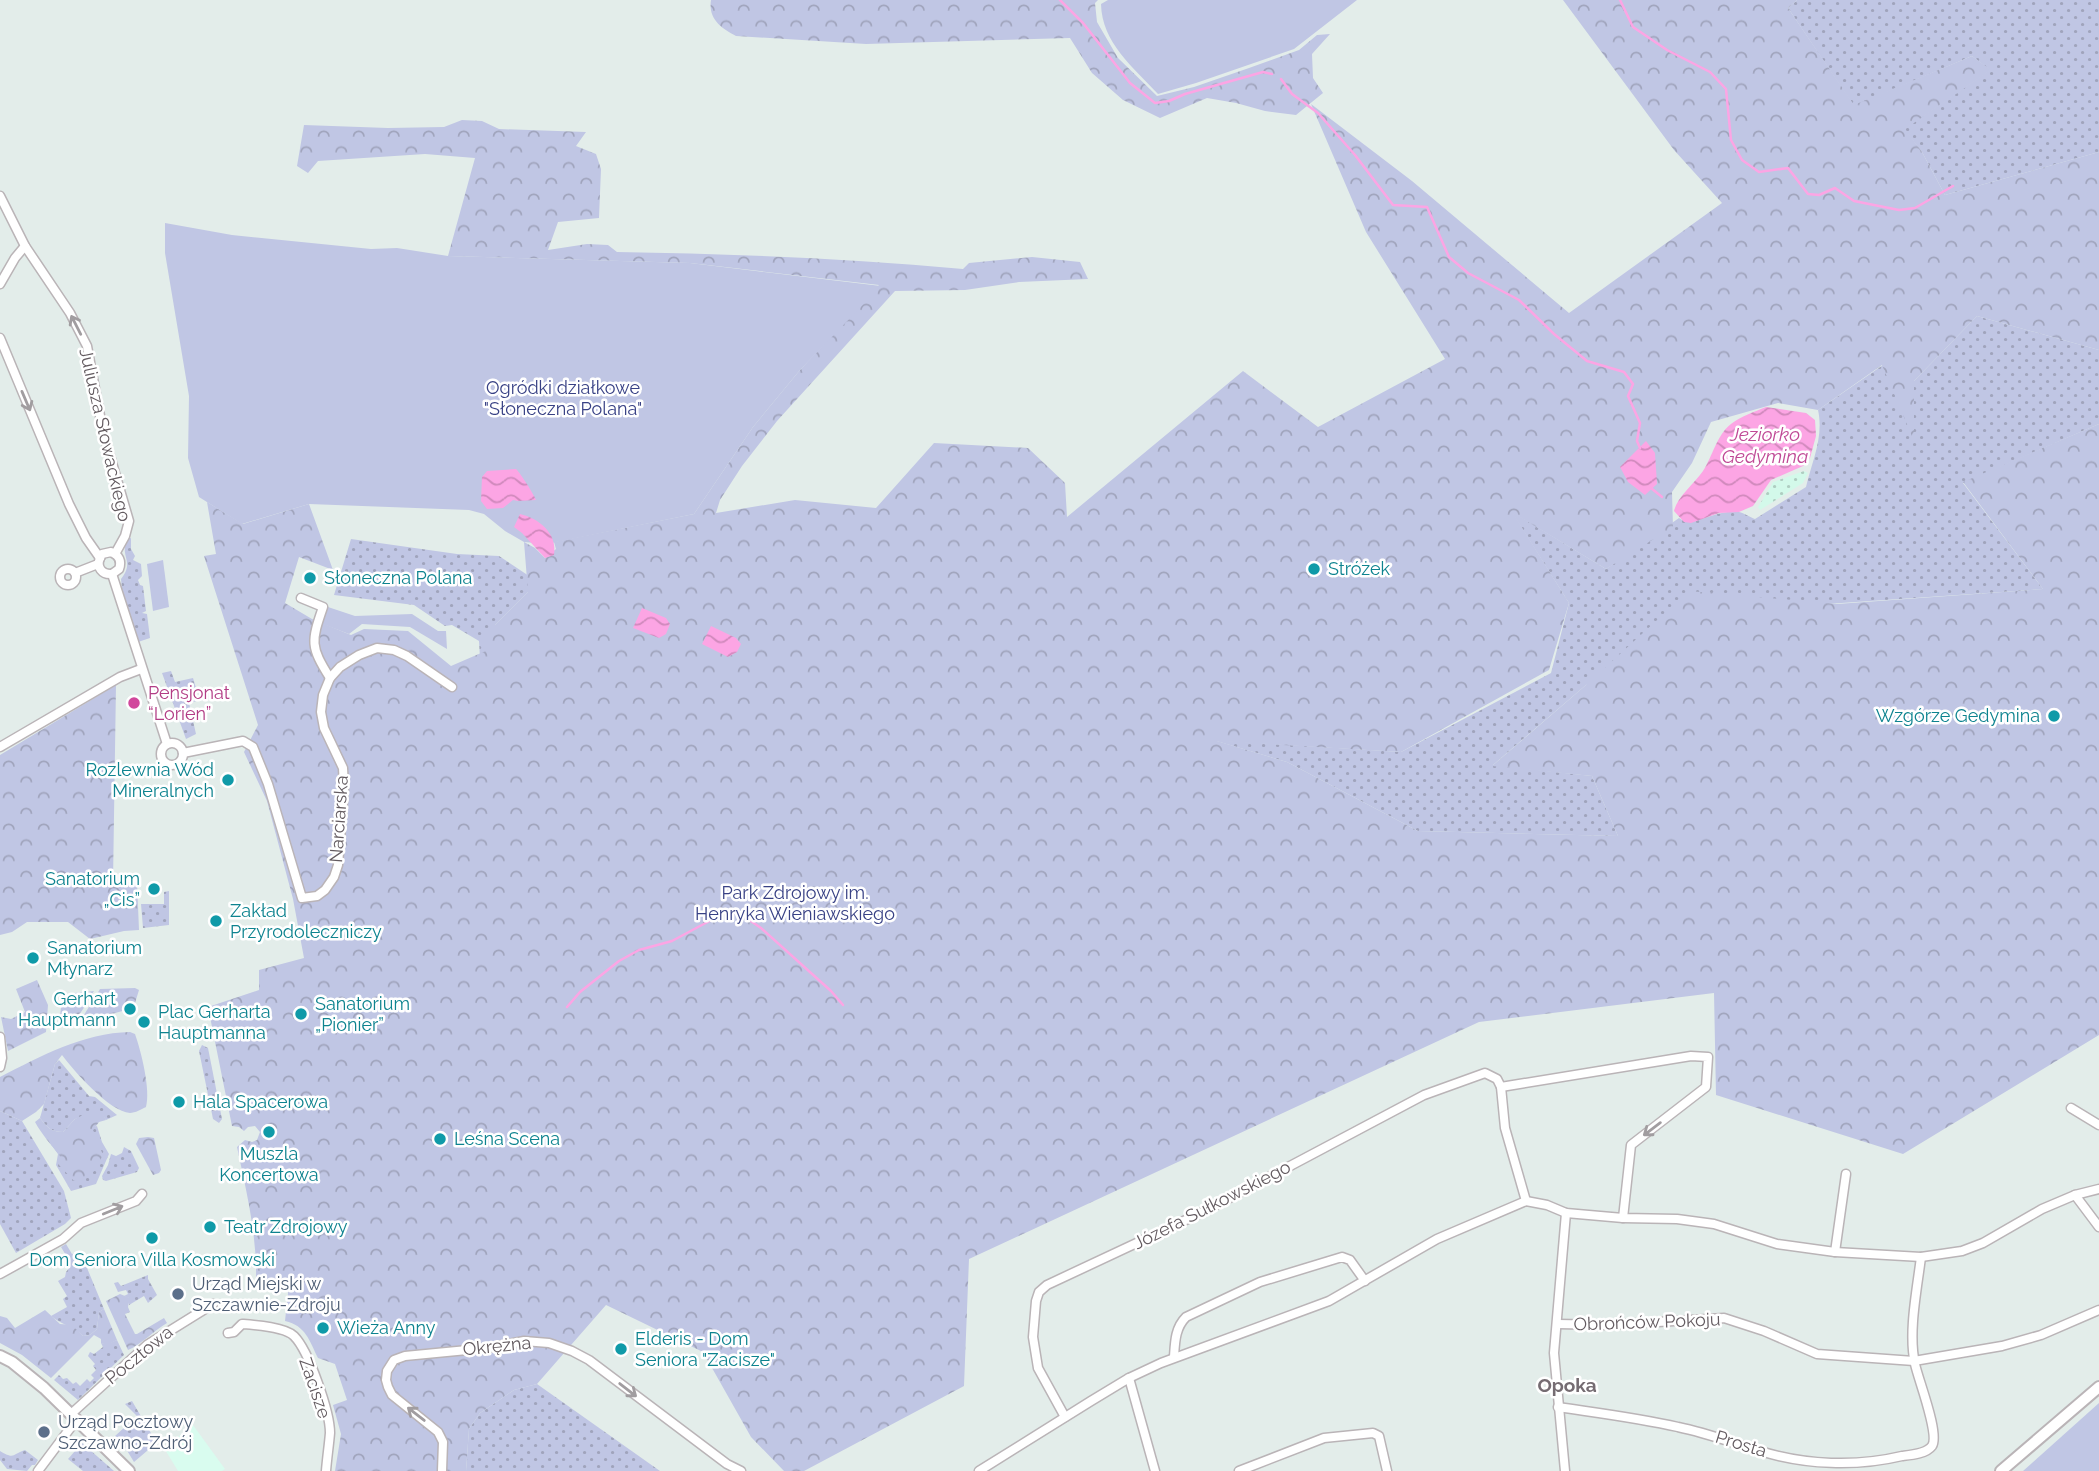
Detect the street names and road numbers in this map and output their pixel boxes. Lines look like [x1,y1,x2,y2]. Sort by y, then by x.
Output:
street label: Juliusza Słowackiego [75,346,136,524]
street label: Narciarska [325,775,352,863]
street label: Józefa Sułkowskiego [1130,1156,1294,1253]
street label: Obrońców Pokoju [1573,1308,1721,1335]
street label: Pocztowa [101,1321,177,1388]
street label: Okrężna [462,1331,532,1360]
street label: Zacisze [295,1355,336,1421]
street label: Prosta [1713,1426,1769,1461]

